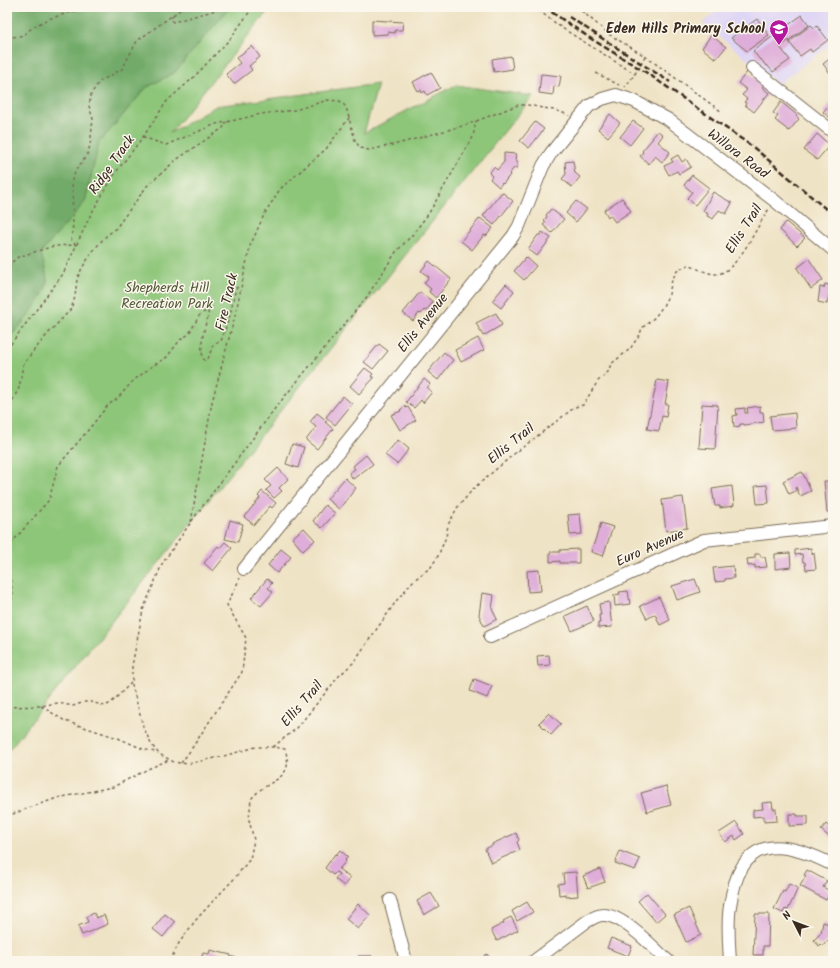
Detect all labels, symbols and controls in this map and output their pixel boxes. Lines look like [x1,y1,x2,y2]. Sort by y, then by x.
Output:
place label: Eden Hills Primary School [606,18,765,40]
school or university icon: Eden Hills Primary School [768,18,790,46]
street label: Willora Road [702,123,774,185]
street label: Ridge Track [83,130,141,199]
street label: Ellis Trail [720,199,769,258]
street label: Fire Track [210,271,244,333]
park label: Shepherds Hill Recreation Park [121,277,213,315]
street label: Ellis Avenue [392,288,454,358]
street label: Ellis Trail [483,418,540,470]
street label: Euro Avenue [612,523,688,573]
street label: Ellis Trail [276,675,329,732]
north arrow [774,902,814,942]
text: N [778,907,796,925]

